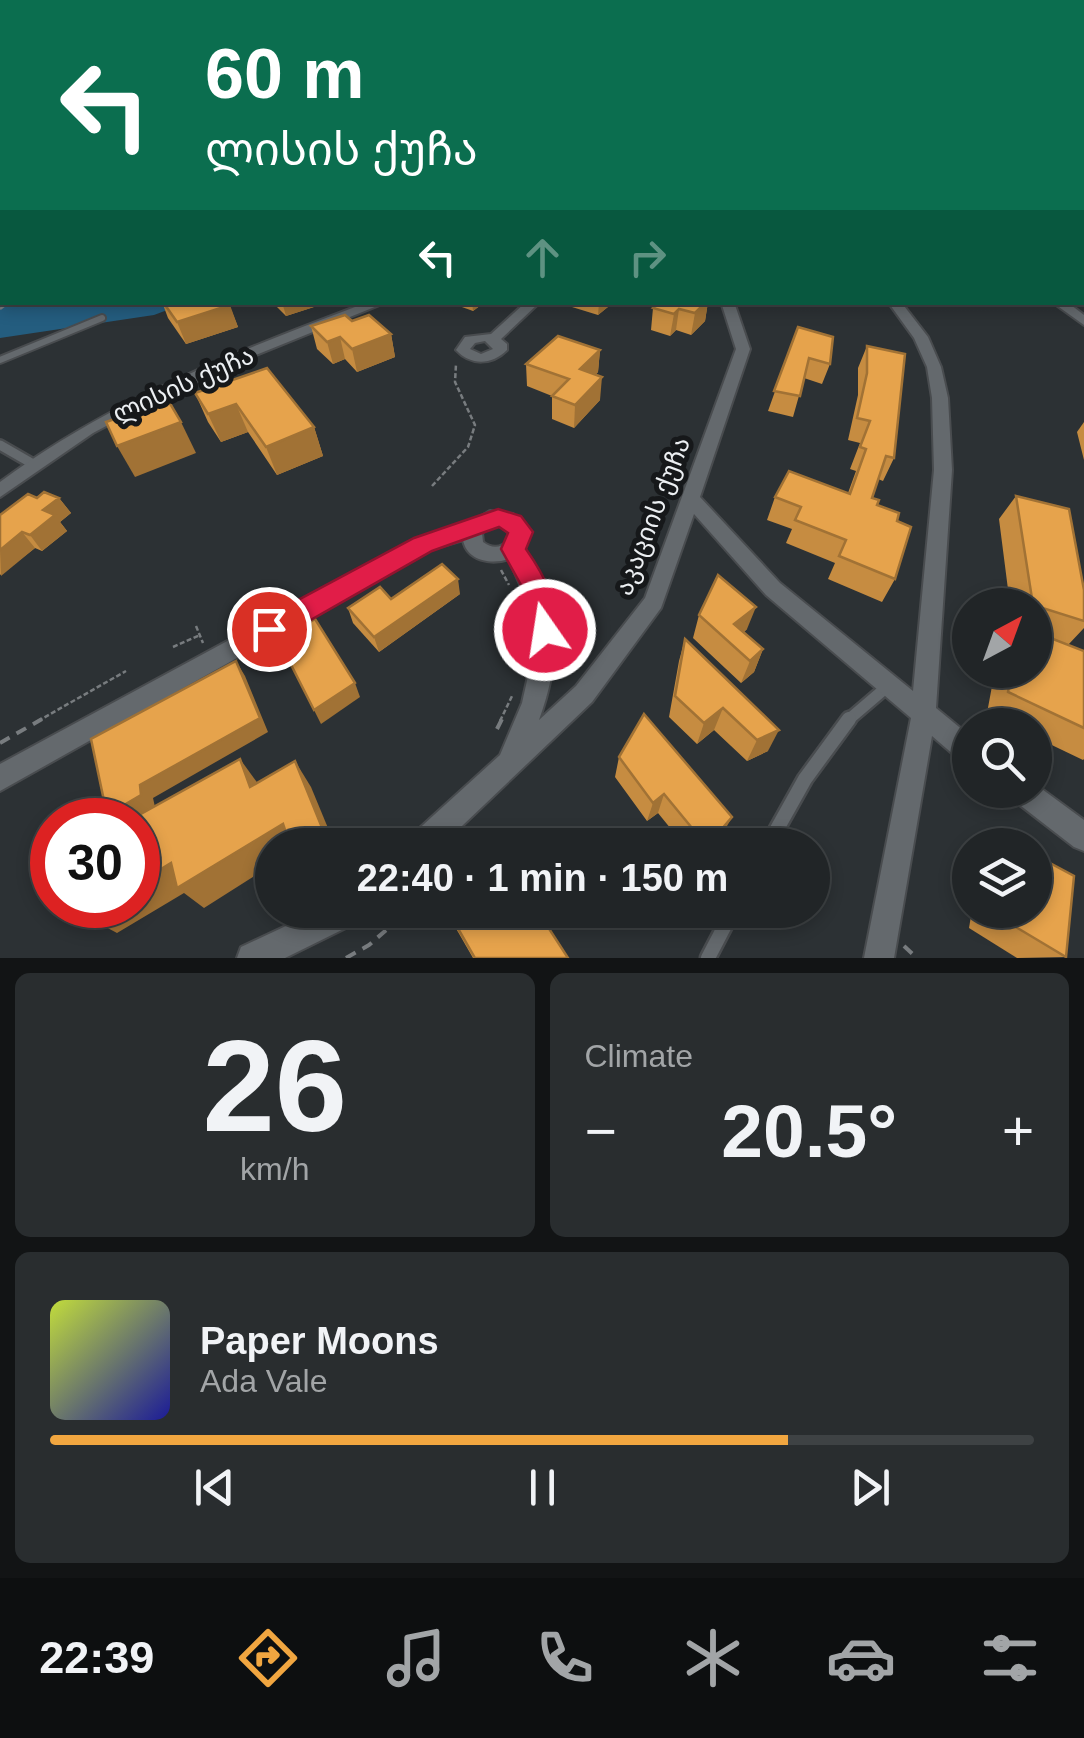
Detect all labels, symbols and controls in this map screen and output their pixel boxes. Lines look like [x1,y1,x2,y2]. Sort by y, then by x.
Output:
text: 60 m [205,35,365,113]
icon: left [40,40,170,170]
text: ლისის ქუჩა [205,124,478,175]
icon: left [410,230,465,285]
icon: ahead [515,230,570,285]
icon: right [620,230,675,285]
street label: ლისის ქუჩა [108,340,259,429]
street label: აკაციის ქუჩა [609,433,696,599]
position arrow [493,578,597,682]
pin [227,587,312,672]
north arrow [952,588,1052,688]
map controls [952,588,1052,928]
icon: arrive [242,602,297,657]
button: search [952,708,1052,808]
speed limit sign: 30 [30,798,160,928]
button: layers [952,828,1052,928]
text: 22:40 · 1 min · 150 m [357,857,728,899]
text: 26 [202,1013,347,1159]
text: Climate [585,1038,693,1074]
text: 20.5° [721,1089,897,1173]
text: − [585,1100,617,1162]
text: + [1002,1100,1034,1162]
text: km/h [240,1151,309,1187]
text: Paper Moons [200,1320,439,1362]
text: Ada Vale [200,1363,328,1399]
icon: previous [187,1460,242,1515]
icon: pause [515,1460,570,1515]
icon: next [843,1460,898,1515]
icon: directions [233,1623,303,1693]
icon: music [381,1623,451,1693]
icon: phone [530,1623,600,1693]
icon: climate [678,1623,748,1693]
icon: car [826,1623,896,1693]
icon: filters [975,1623,1045,1693]
text: 22:39 [39,1632,154,1683]

